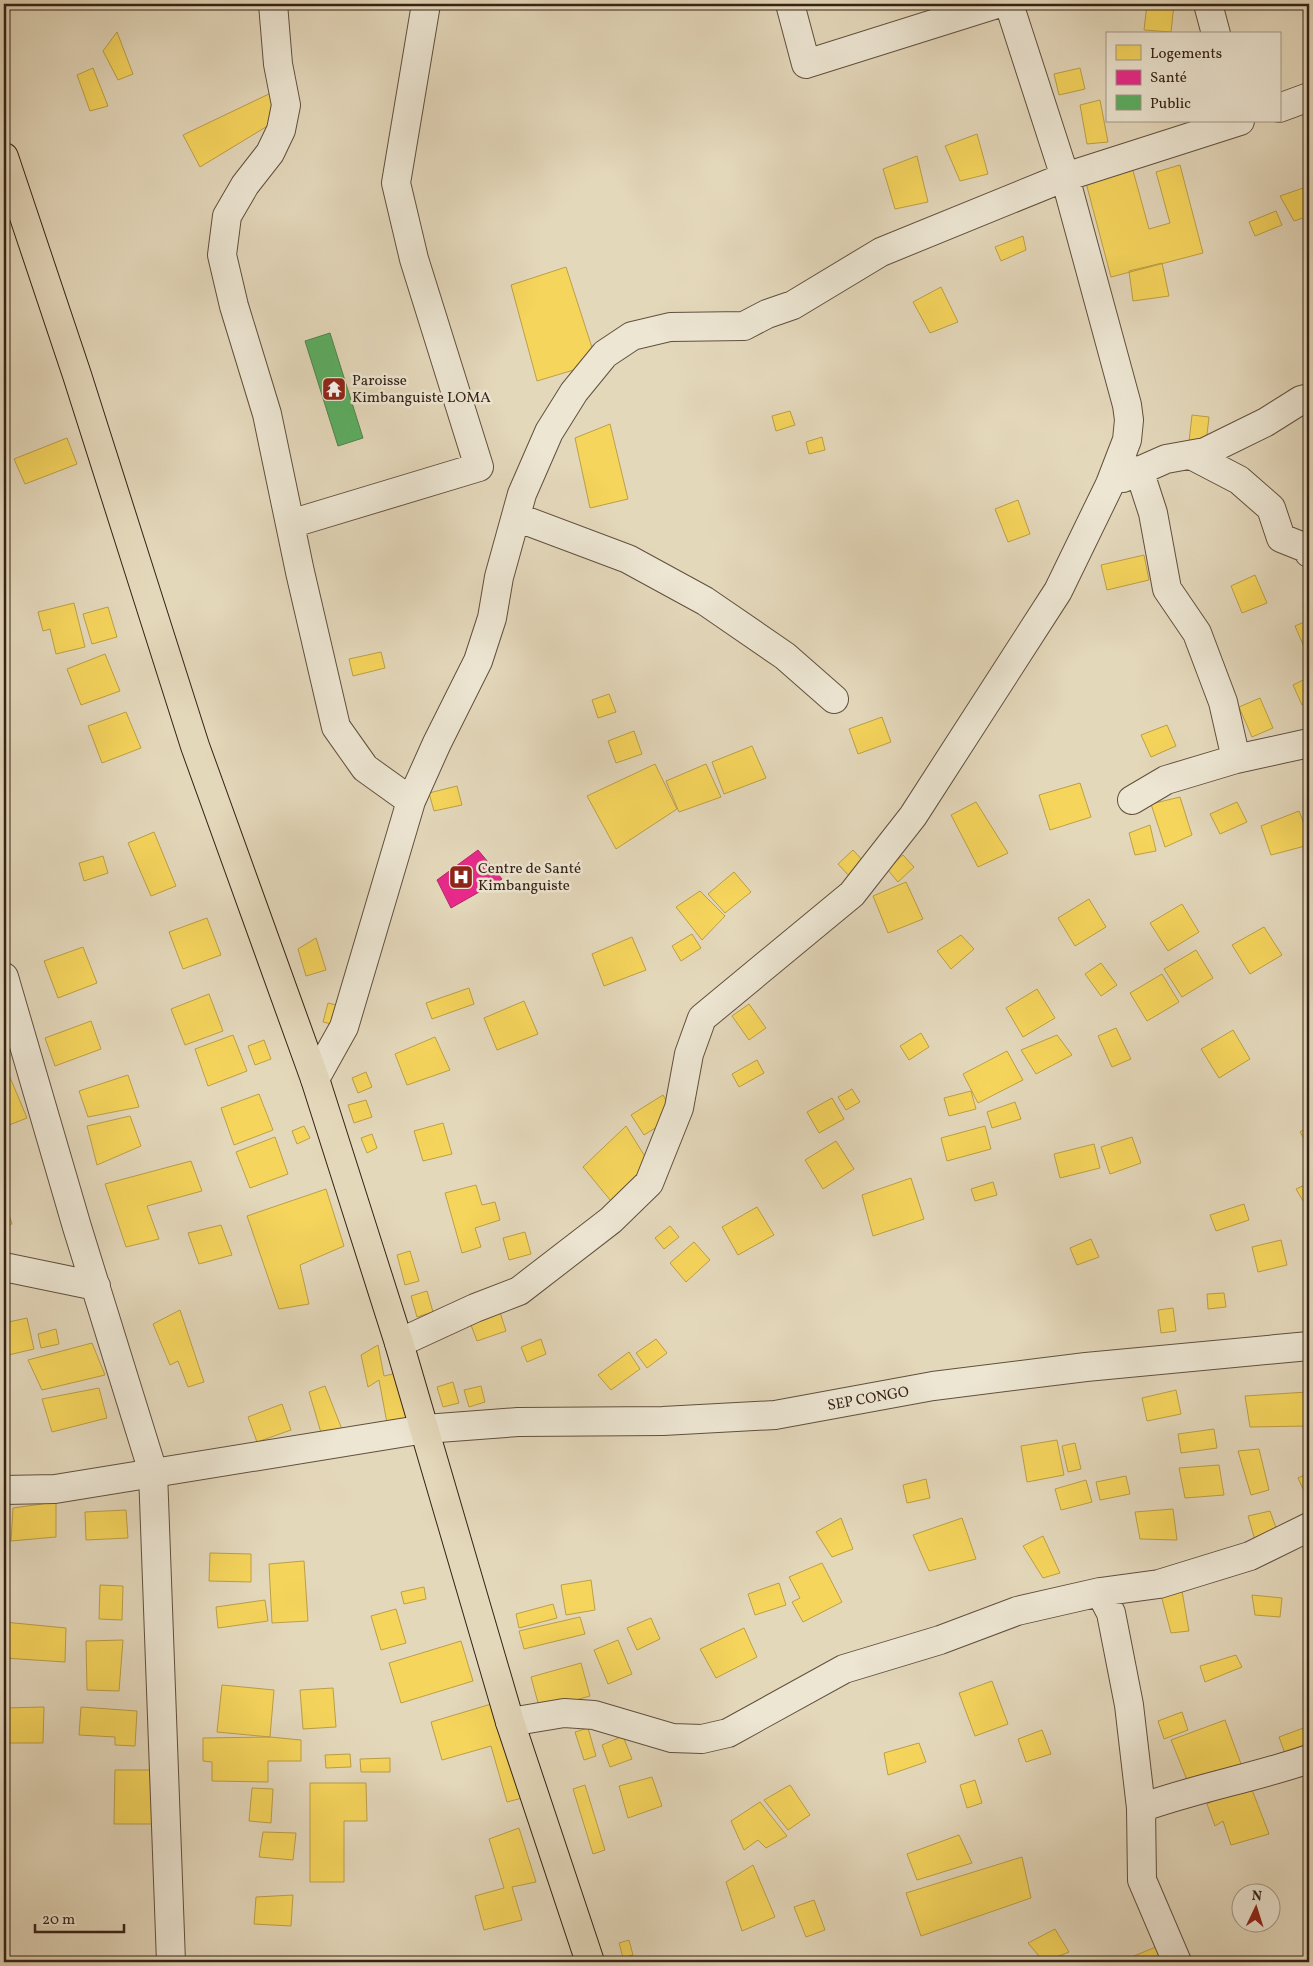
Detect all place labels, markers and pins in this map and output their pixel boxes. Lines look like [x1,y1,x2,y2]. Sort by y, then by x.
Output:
place label: Paroisse Kimbanguiste LOMA [352,371,491,409]
temple icon: Paroisse Kimbanguiste LOMA [321,376,347,402]
place label: Centre de Santé Kimbanguiste [478,859,581,897]
hospital icon: Centre de Santé Kimbanguiste [448,864,474,890]

